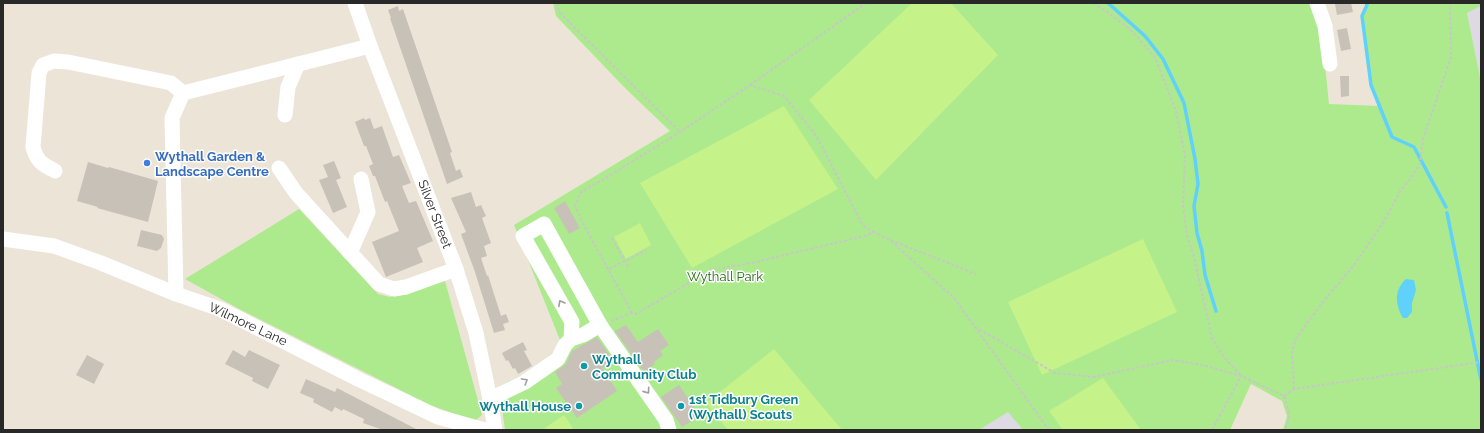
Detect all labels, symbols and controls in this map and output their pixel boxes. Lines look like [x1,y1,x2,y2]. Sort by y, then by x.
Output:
place label: Wythall Garden & Landscape Centre [155,149,269,179]
marker: Wythall Garden & Landscape Centre [142,158,152,168]
street label: Silver Street [415,178,455,251]
park label: Wythall Park [687,269,763,284]
street label: Wilmore Lane [206,299,290,349]
one-way arrow [559,300,566,307]
place label: Wythall Community Club [592,352,696,382]
marker: Wythall Community Club [579,361,589,371]
one-way arrow [521,379,528,386]
one-way arrow [642,387,650,394]
place label: 1st Tidbury Green (Wythall) Scouts [689,392,798,422]
place label: Wythall House [479,399,571,414]
marker: Wythall House [574,401,584,411]
marker: 1st Tidbury Green (Wythall) Scouts [676,401,686,411]

